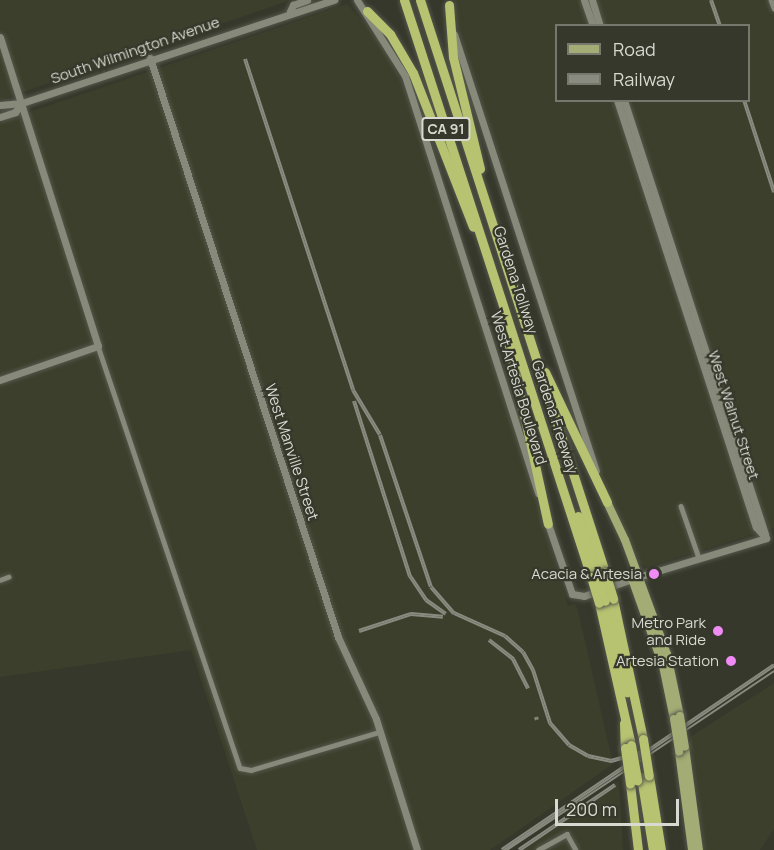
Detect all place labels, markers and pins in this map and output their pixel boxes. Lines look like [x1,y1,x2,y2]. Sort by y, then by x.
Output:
place label: Acacia & Artesia [531,565,642,583]
marker: Acacia & Artesia [647,567,661,581]
place label: Metro Park and Ride [632,613,706,648]
marker: Metro Park and Ride [711,624,725,638]
place label: Artesia Station [616,652,719,670]
marker: Artesia Station [724,654,738,668]

